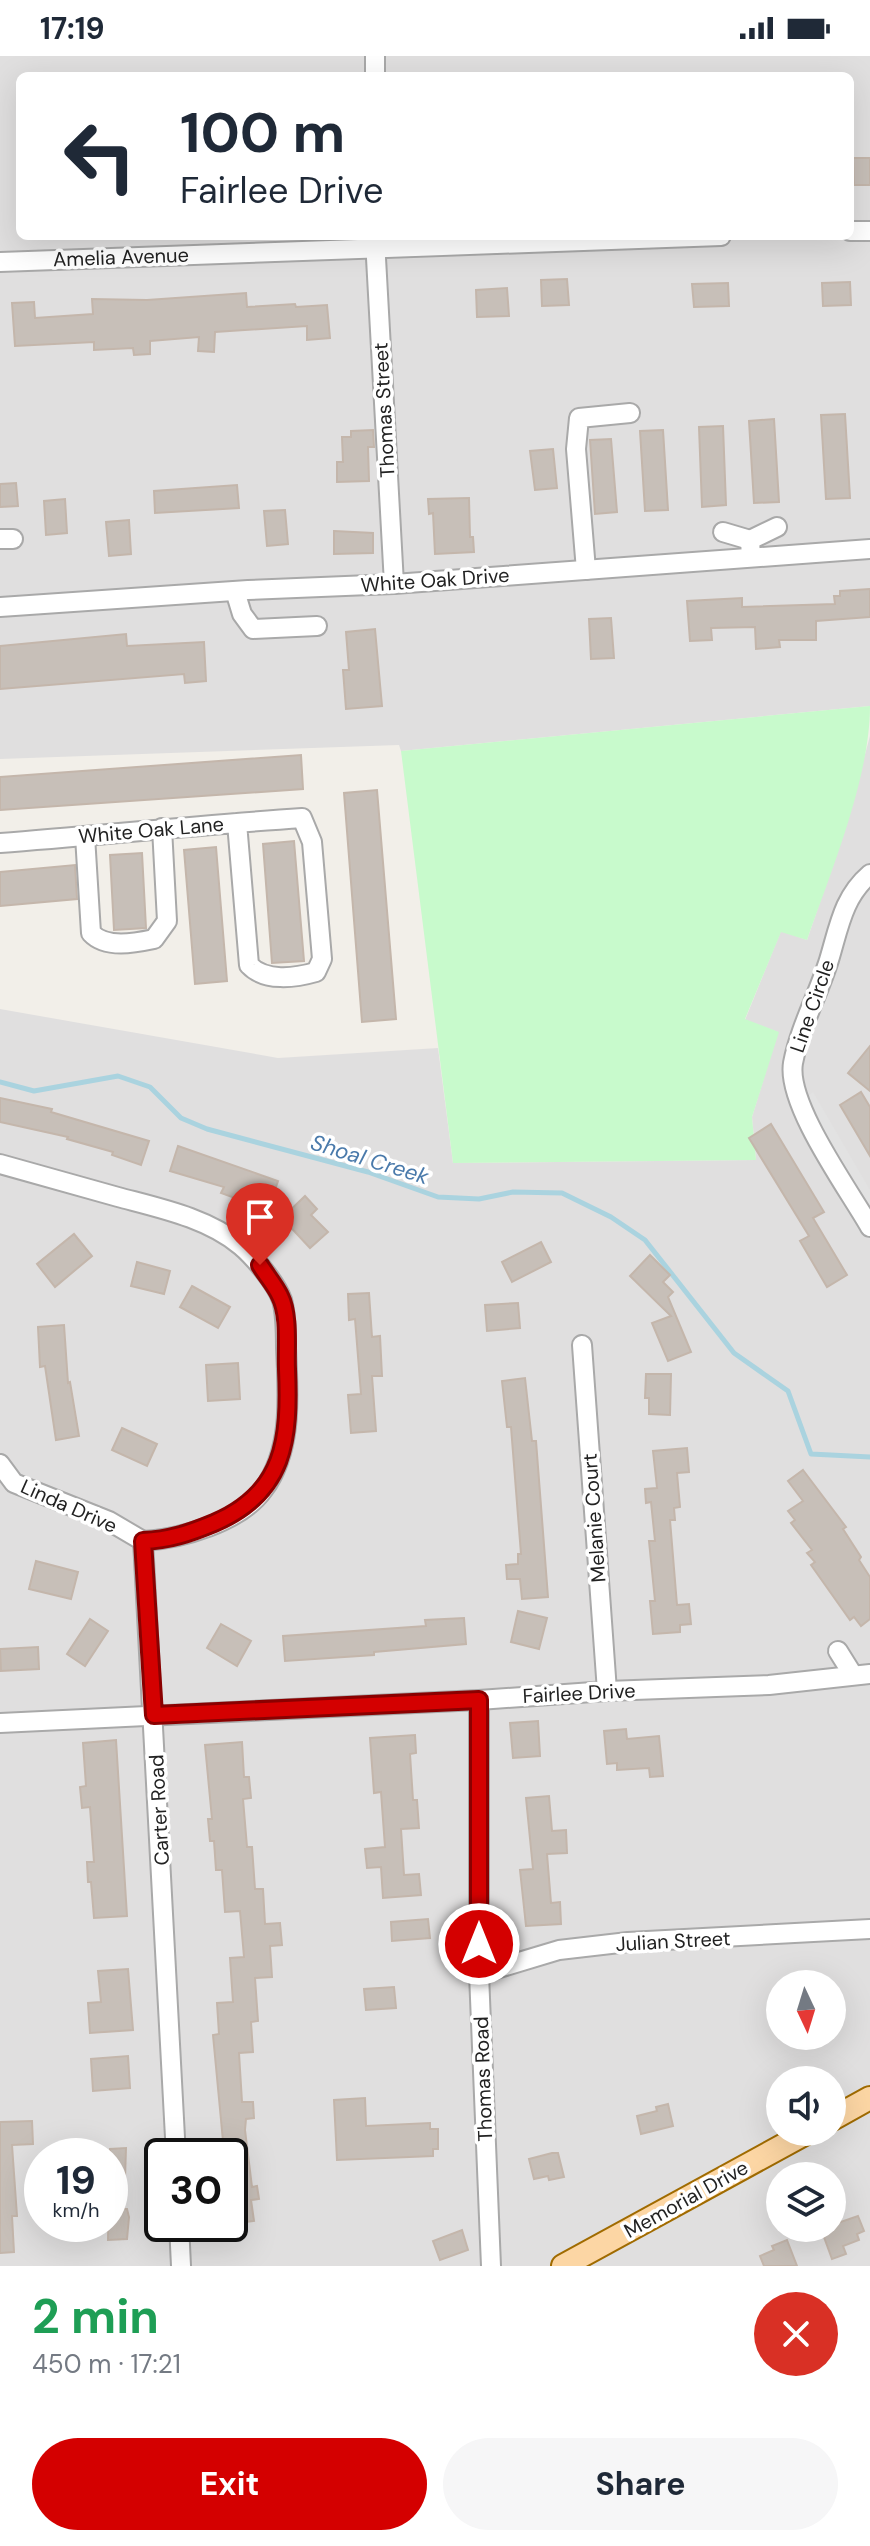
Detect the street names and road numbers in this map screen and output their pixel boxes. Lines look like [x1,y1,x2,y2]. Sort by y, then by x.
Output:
street label: Amelia Avenue [53,242,189,272]
street label: Thomas Street [367,342,401,478]
street label: White Oak Drive [360,562,510,598]
street label: White Oak Lane [77,811,225,849]
street label: Line Circle [784,956,840,1056]
street label: Melanie Court [577,1452,611,1583]
street label: Linda Drive [17,1473,121,1539]
street label: Fairlee Drive [522,1677,636,1709]
street label: Carter Road [143,1754,175,1866]
street label: Julian Street [615,1925,731,1957]
street label: Thomas Road [468,2016,498,2142]
street label: Memorial Drive [619,2154,753,2244]

